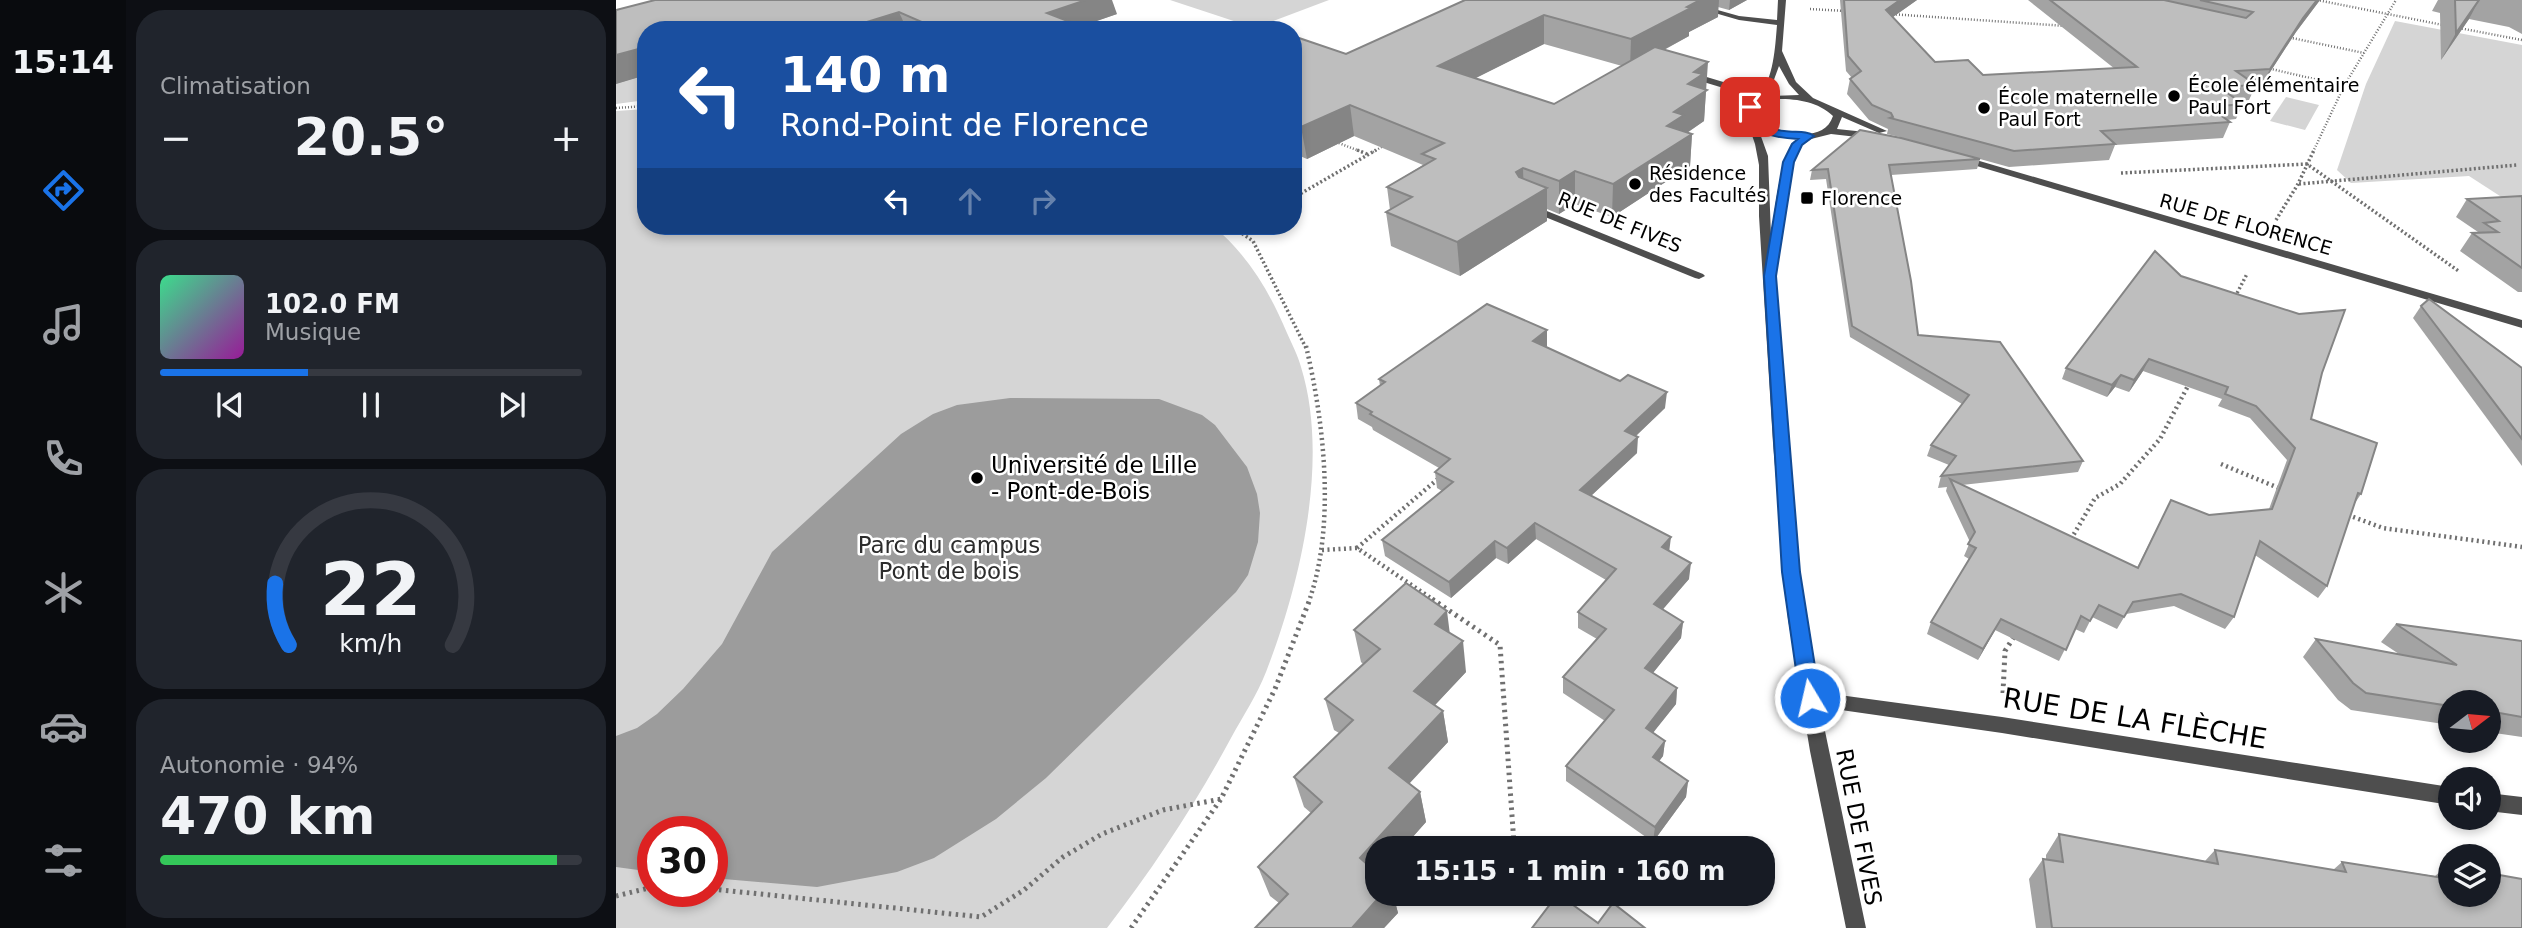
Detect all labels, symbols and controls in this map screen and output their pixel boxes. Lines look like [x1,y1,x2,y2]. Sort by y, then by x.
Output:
text: 15:14 [12,43,114,81]
text: 140 m [780,47,950,104]
icon: left [665,49,756,140]
text: Climatisation [160,73,311,99]
place label: École élémentaire Paul Fort [2188,74,2359,118]
pin [1720,77,1780,137]
place label: École maternelle Paul Fort [1998,86,2158,130]
icon: arrive [1731,88,1769,126]
marker: École élémentaire Paul Fort [2166,88,2182,104]
marker: École maternelle Paul Fort [1976,100,1992,116]
text: Rond-Point de Florence [780,106,1149,144]
text: 20.5° [294,107,448,167]
text: − [160,116,192,160]
text: + [550,116,582,160]
place label: Résidence des Facultés [1649,162,1766,206]
icon: directions [39,166,88,215]
marker: Résidence des Facultés [1627,176,1643,192]
icon: left [878,182,916,220]
icon: ahead [951,182,989,220]
icon: right [1024,182,1062,220]
street label: RUE DE FIVES [1555,187,1685,257]
place label: Florence [1821,187,1902,209]
street label: RUE DE FLORENCE [2157,189,2335,259]
marker: Florence [1799,190,1815,206]
text: 102.0 FM [265,289,400,319]
icon: music [39,300,88,349]
text: Musique [265,319,361,345]
icon: previous [211,386,249,424]
icon: pause [352,386,390,424]
icon: next [493,386,531,424]
icon: phone [39,434,88,483]
place label: Université de Lille - Pont-de-Bois [991,452,1197,504]
marker: Université de Lille - Pont-de-Bois [969,470,985,486]
park label: Parc du campus Pont de bois [858,532,1040,584]
text: 22 [320,547,422,632]
icon: climate [39,568,88,617]
text: km/h [339,629,403,658]
position arrow [1773,661,1847,735]
street label: RUE DE LA FLÈCHE [2001,680,2269,756]
north arrow [2438,690,2501,752]
map controls [2438,690,2501,907]
icon: car [39,702,88,751]
street label: RUE DE FIVES [1831,746,1887,908]
text: Autonomie · 94% [160,752,358,778]
button: sound [2438,767,2501,830]
text: 470 km [160,786,375,846]
speed limit sign: 30 [637,816,728,907]
icon: filters [39,836,88,885]
button: layers [2438,844,2501,907]
text: 15:15 · 1 min · 160 m [1415,856,1725,886]

